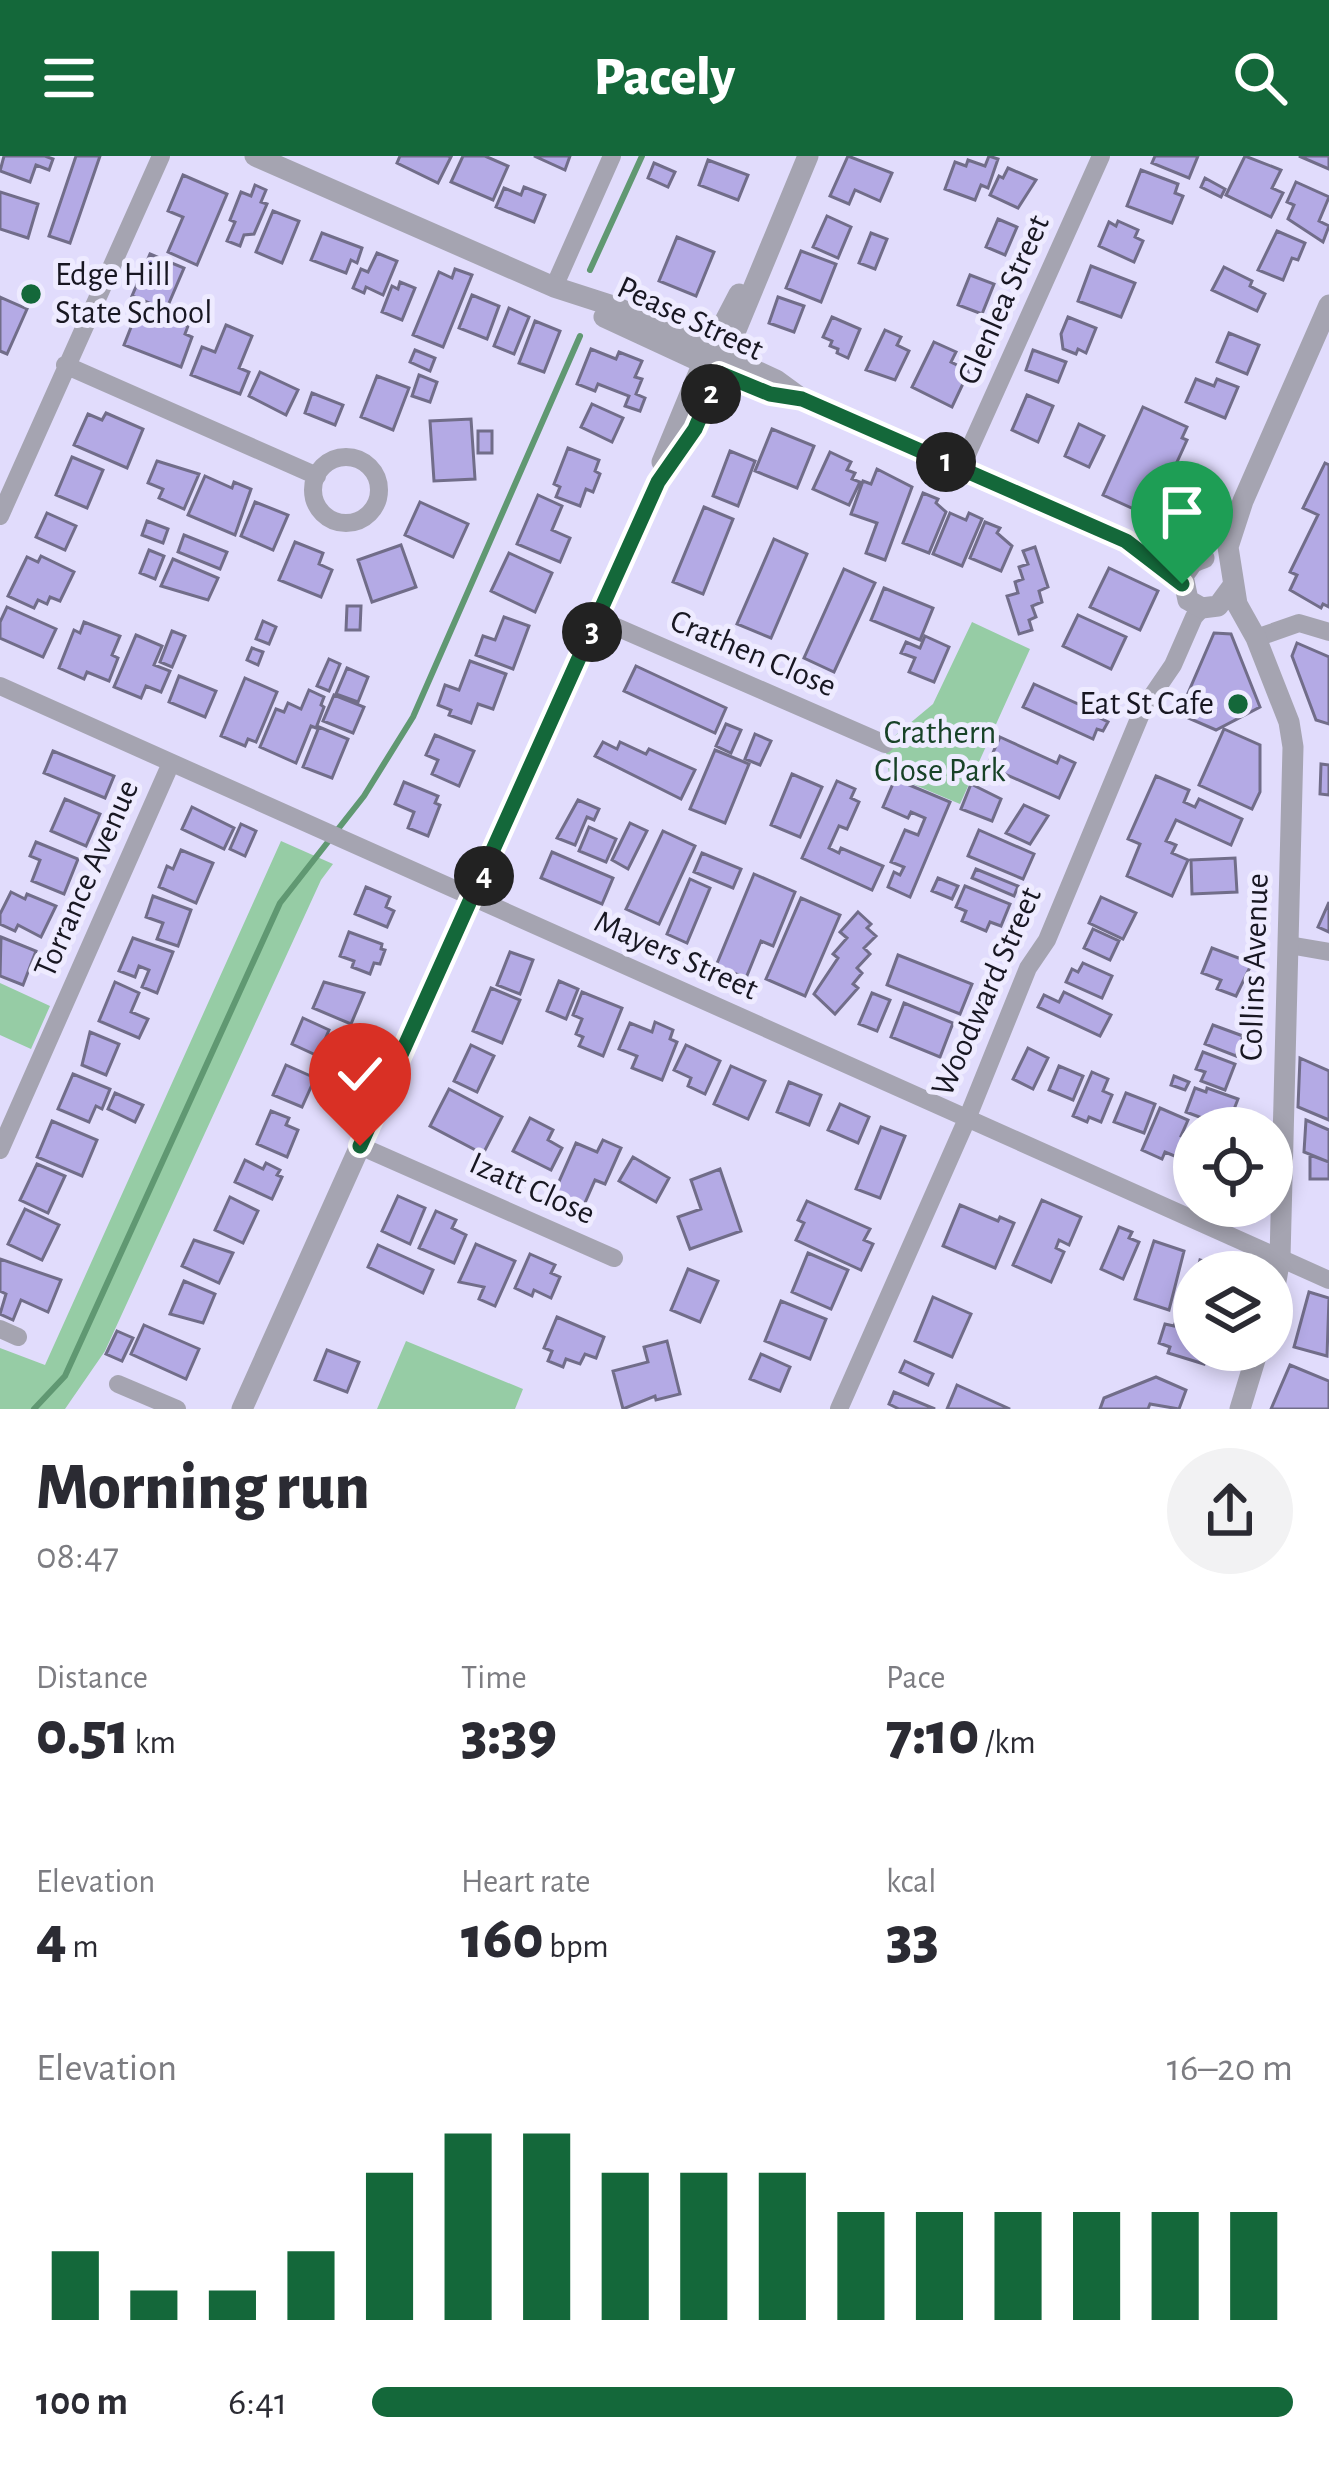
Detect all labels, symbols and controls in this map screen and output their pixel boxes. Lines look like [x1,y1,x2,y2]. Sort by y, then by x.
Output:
icon: menu [36,45,102,111]
icon: search [1227,45,1293,111]
text: Pacely [594,51,735,105]
street label: Glenlea Street [952,210,1056,390]
place label: Edge Hill State School [55,259,212,330]
street label: Pease Street [612,271,768,367]
marker: Edge Hill State School [18,281,44,307]
pin: 2 [681,364,741,424]
text: 2 [703,377,719,410]
pin: 1 [916,432,976,492]
text: 1 [940,445,952,478]
pin [1131,461,1233,584]
icon: arrive [1149,479,1215,545]
pin: 3 [562,602,622,662]
street label: Crathen Close [665,604,841,704]
text: 3 [585,615,599,648]
place label: Eat St Cafe [1079,688,1214,721]
marker: Eat St Cafe [1225,691,1251,717]
park label: Crathern Close Park [874,717,1006,788]
street label: Torrance Avenue [29,775,145,983]
pin: 4 [454,846,514,906]
text: 4 [476,859,492,892]
street label: Collins Avenue [1235,873,1275,1061]
street label: Woodward Street [926,882,1048,1101]
street label: Mayers Street [589,905,763,1007]
pin [309,1023,411,1146]
icon: check [327,1041,393,1107]
map controls [1173,1107,1293,1371]
button: locate [1173,1107,1293,1227]
street label: Izatt Close [464,1147,600,1231]
button: layers [1173,1251,1293,1371]
button: share [1167,1448,1293,1574]
text: Morning run [36,1455,370,1521]
text: 08:47 [36,1537,119,1576]
text: Distance [36,1662,148,1695]
text: Time [461,1662,527,1695]
text: Pace [886,1662,945,1695]
text: 0.51 [36,1705,129,1765]
text: 3:39 [461,1705,557,1765]
text: 7:10 [886,1705,979,1765]
text: km [129,1727,176,1760]
text: /km [979,1727,1036,1760]
text: Elevation [36,1866,155,1899]
text: Heart rate [461,1866,591,1899]
text: kcal [886,1866,936,1899]
text: 4 [36,1909,67,1969]
text: 160 [461,1909,544,1969]
text: 33 [886,1909,939,1969]
text: m [67,1931,99,1964]
text: bpm [544,1931,609,1964]
text: Elevation [36,2049,177,2088]
text: 16–20 m [1167,2049,1293,2088]
text: 100 m [36,2383,128,2422]
text: 6:41 [228,2383,287,2422]

